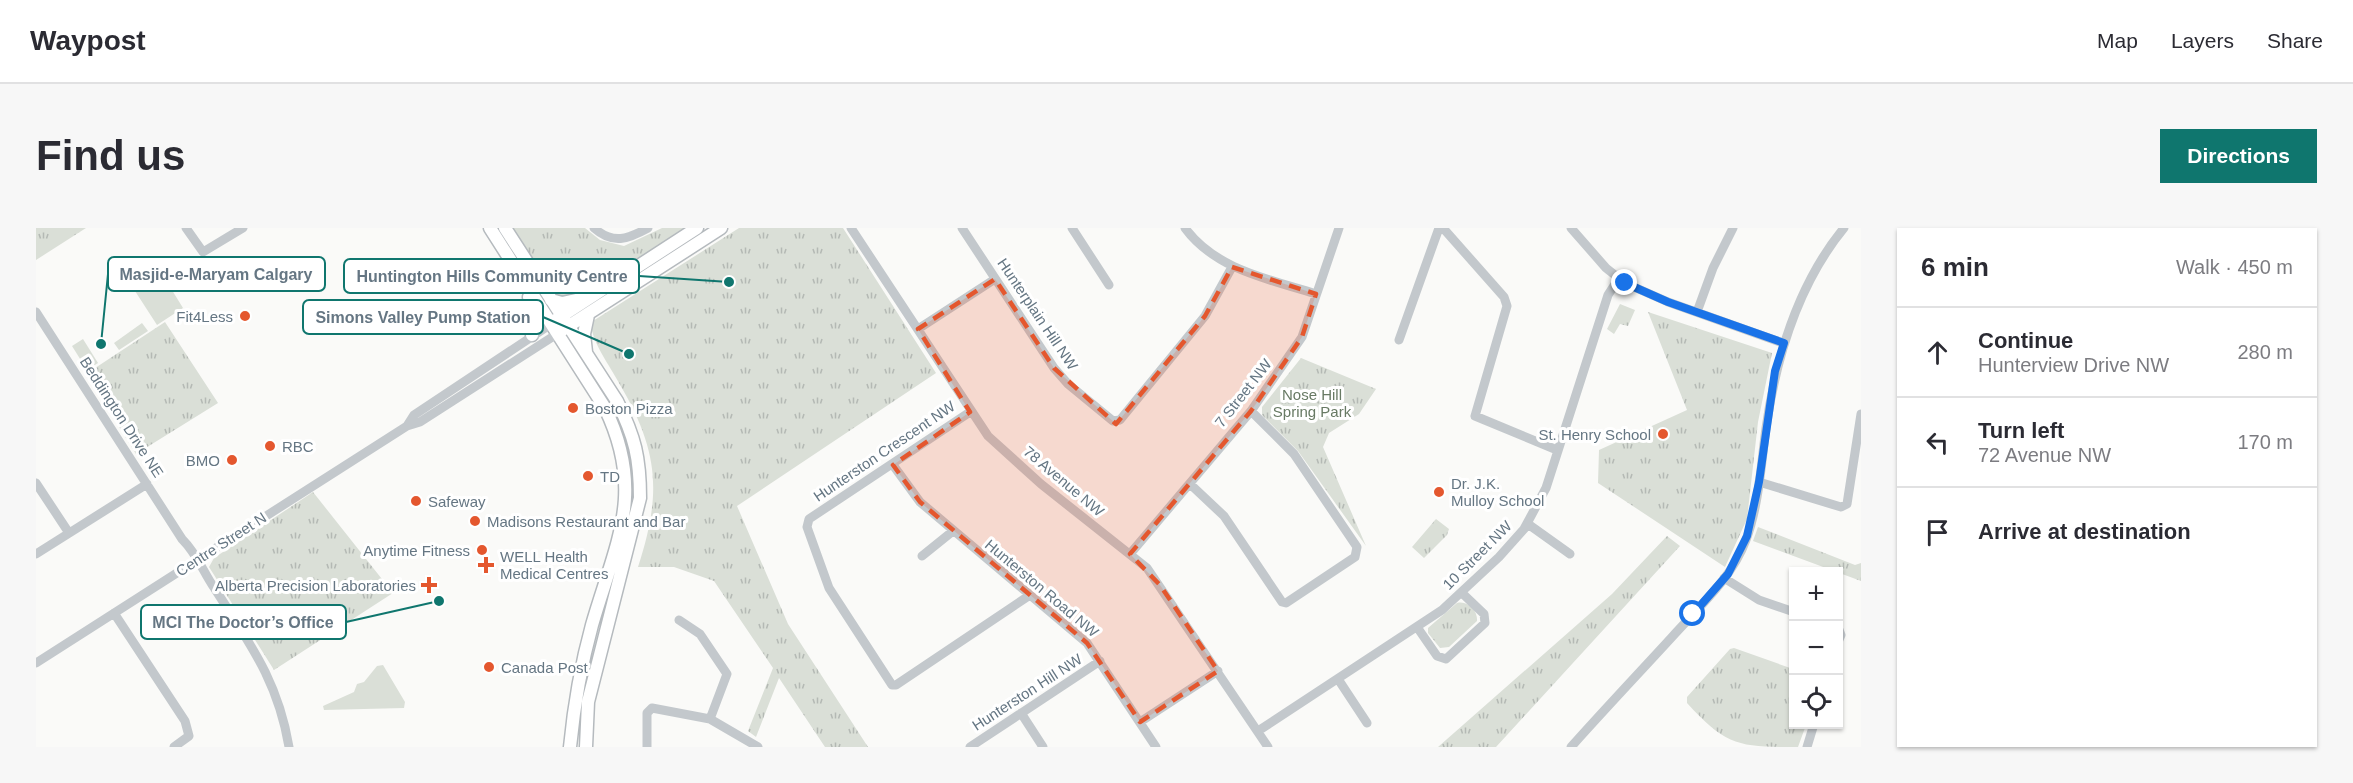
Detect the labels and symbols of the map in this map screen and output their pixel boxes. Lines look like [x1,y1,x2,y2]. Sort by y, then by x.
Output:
street label: Hunterplain Hill NW [994,255,1082,374]
callout: Masjid-e-Maryam Calgary [108,257,325,291]
callout: Huntington Hills Community Centre [344,259,639,293]
text: Masjid-e-Maryam Calgary [120,266,313,283]
text: Huntington Hills Community Centre [356,268,628,285]
route end [1611,269,1637,295]
callout: Simons Valley Pump Station [303,300,543,334]
place label: Fit4Less [176,308,233,325]
marker: Fit4Less [238,309,252,323]
text: Simons Valley Pump Station [315,309,531,326]
street label: Beddington Drive NE [77,354,167,480]
street label: 7 Street NW [1211,355,1275,430]
park label: Nose Hill Spring Park [1273,386,1352,420]
street label: Hunterston Crescent NW [810,397,959,505]
place label: Boston Pizza [585,400,673,417]
marker: Boston Pizza [566,401,580,415]
place label: St. Henry School [1538,426,1651,443]
marker: St. Henry School [1656,427,1670,441]
place label: RBC [282,438,314,455]
marker: RBC [263,439,277,453]
street label: 78 Avenue NW [1020,442,1108,520]
place label: BMO [186,452,220,469]
marker: BMO [225,453,239,467]
place label: TD [600,468,620,485]
marker: TD [581,469,595,483]
place label: Dr. J.K. Mulloy School [1451,475,1544,509]
marker: Dr. J.K. Mulloy School [1432,485,1446,499]
place label: Safeway [428,493,486,510]
marker: Safeway [409,494,423,508]
street label: Centre Street N [173,508,269,580]
place label: Madisons Restaurant and Bar [487,513,685,530]
marker: Madisons Restaurant and Bar [468,514,482,528]
street label: 10 Street NW [1439,517,1515,593]
street label: Hunterston Road NW [982,536,1103,641]
place label: Anytime Fitness [363,542,470,559]
marker: Anytime Fitness [475,543,489,557]
place label: WELL Health Medical Centres [500,548,608,582]
marker: WELL Health Medical Centres [477,556,495,574]
marker: Alberta Precision Laboratories [420,576,438,594]
place label: Alberta Precision Laboratories [215,577,416,594]
route start [1679,600,1705,626]
callout: MCI The Doctor’s Office [141,605,346,639]
text: MCI The Doctor’s Office [152,614,334,631]
street label: Hunterston Hill NW [969,650,1086,734]
place label: Canada Post [501,659,589,676]
marker: Canada Post [482,660,496,674]

